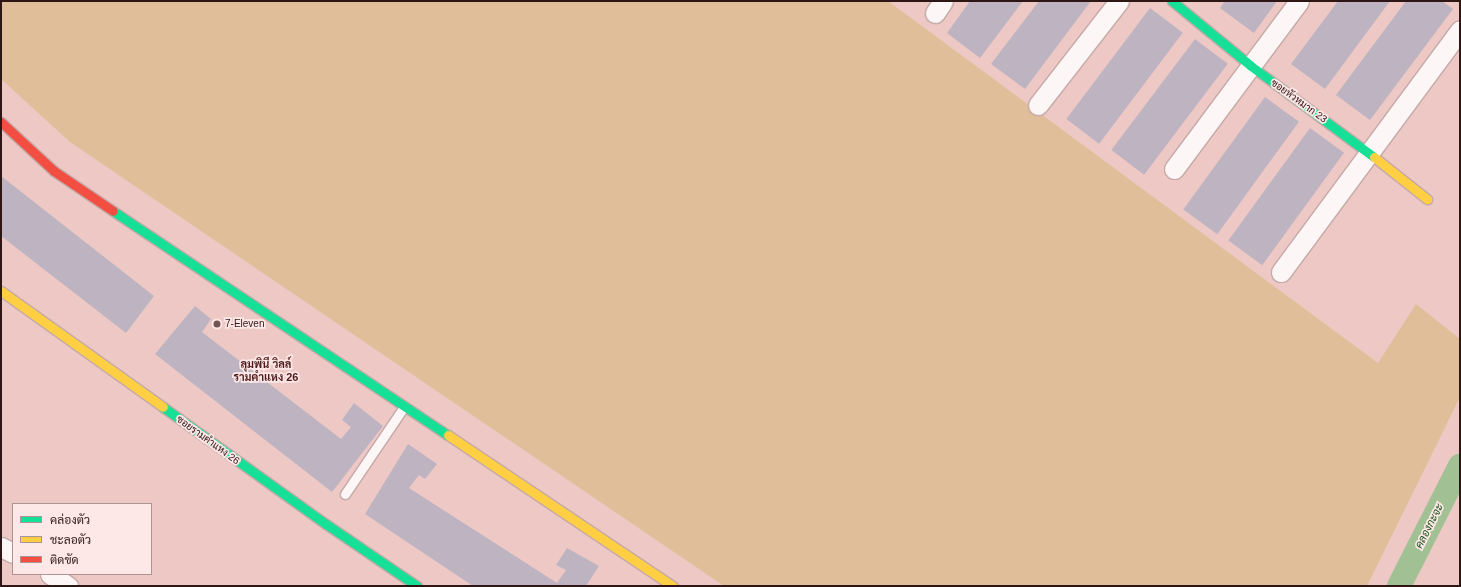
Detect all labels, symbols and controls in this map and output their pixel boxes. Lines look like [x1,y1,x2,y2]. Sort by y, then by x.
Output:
street label: ซอยหัวหมาก 23 [1269,77,1329,125]
place label: 7-Eleven [225,318,264,330]
marker: 7-Eleven [212,319,222,329]
district label: ลุมพินี วิลล์ รามคำแหง 26 [234,358,298,384]
street label: ซอยรามคำแหง 26 [174,413,242,467]
water label: คลองกะจะ [1412,501,1446,551]
legend [12,503,152,575]
text: คล่องตัว [50,513,90,527]
text: ชะลอตัว [50,533,91,547]
text: ติดขัด [50,553,79,567]

